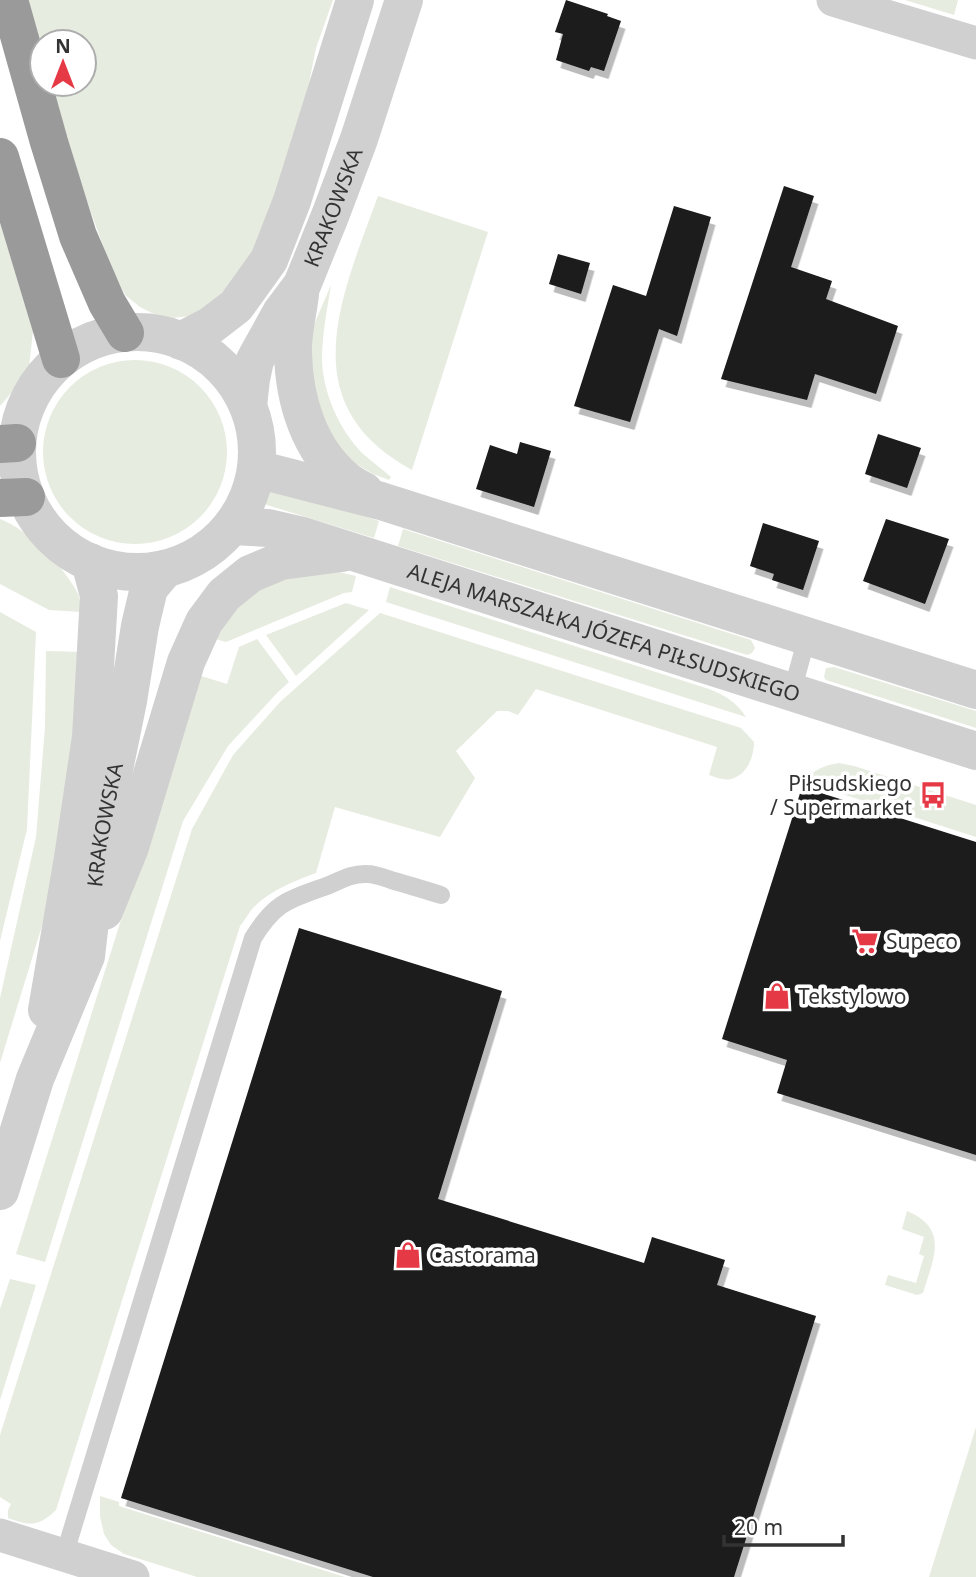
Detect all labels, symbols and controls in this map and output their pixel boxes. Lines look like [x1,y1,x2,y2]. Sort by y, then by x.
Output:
north arrow [28,28,98,98]
text: N [55,33,71,59]
street label: KRAKOWSKA [297,143,369,271]
street label: ALEJA MARSZAŁKA JÓZEFA PIŁSUDSKIEGO [404,556,804,708]
street label: KRAKOWSKA [80,760,129,888]
place label: Piłsudskiego / Supermarket [770,769,912,821]
bus stop icon: Piłsudskiego / Supermarket [918,780,948,810]
supermarket icon: Supeco [850,926,880,956]
place label: Supeco [886,927,958,955]
shop icon: Tekstylowo [762,981,792,1011]
place label: Tekstylowo [798,982,907,1010]
shop icon: Castorama [393,1240,423,1270]
place label: Castorama [429,1241,536,1269]
scale bar [724,1504,843,1548]
text: 20 m [734,1513,783,1541]

